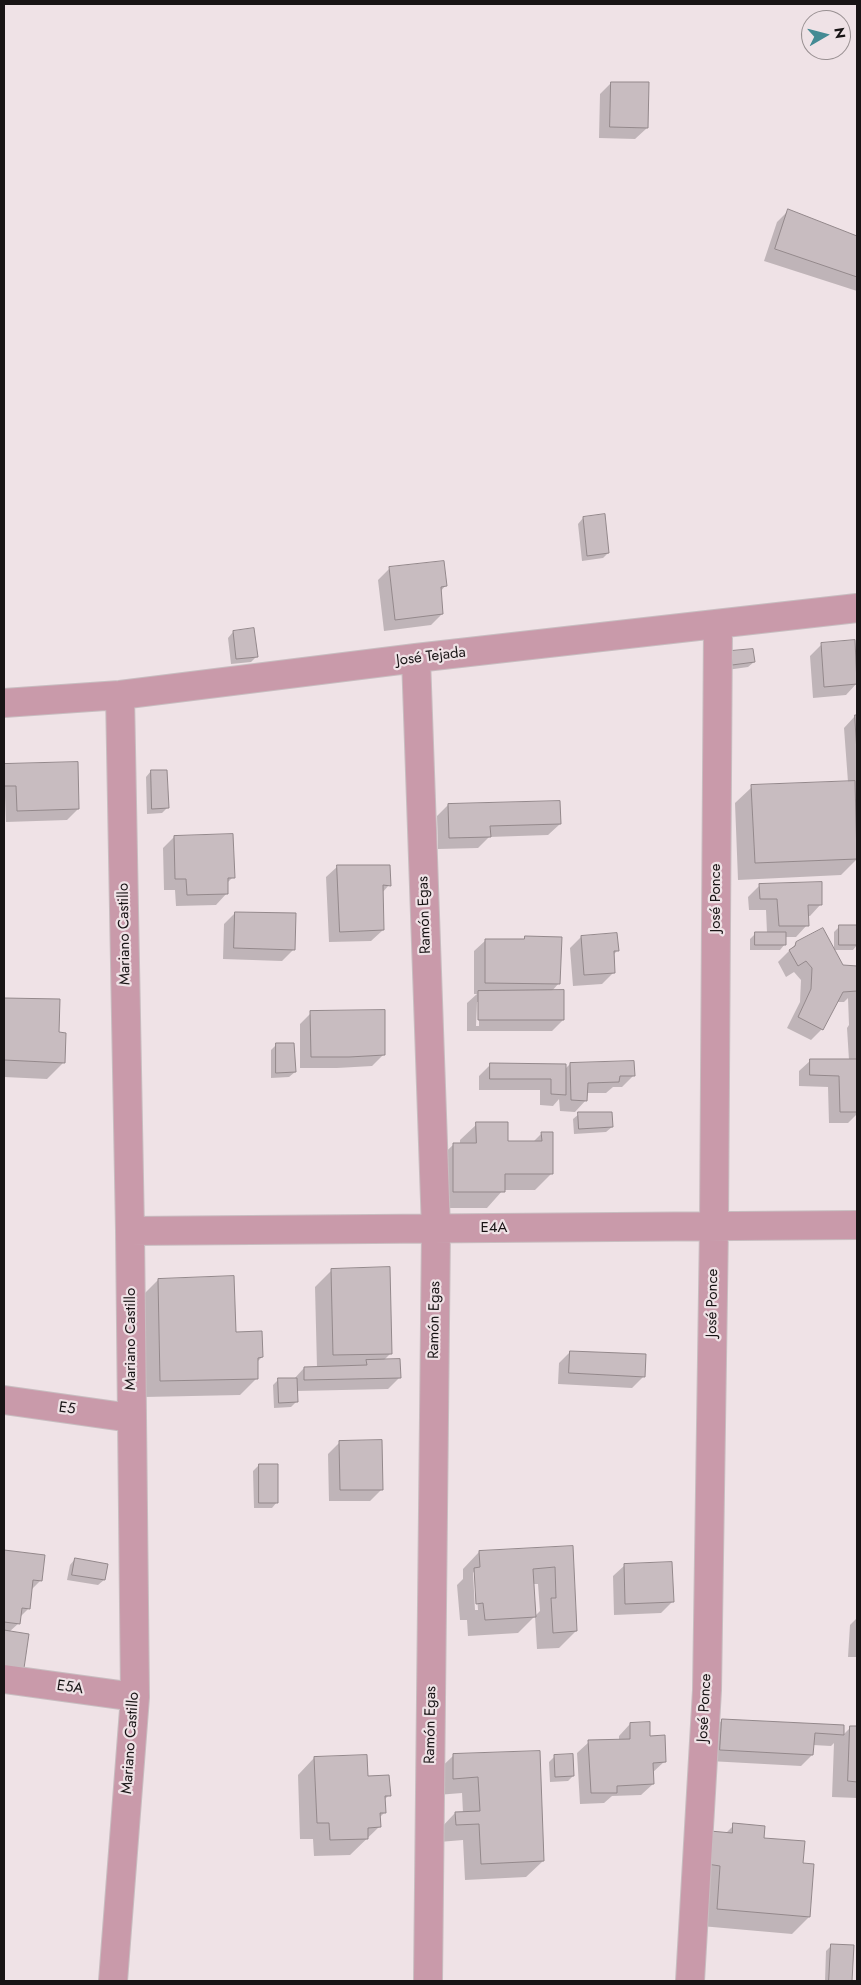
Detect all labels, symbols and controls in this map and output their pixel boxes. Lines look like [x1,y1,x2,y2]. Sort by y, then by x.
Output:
north arrow [801,10,851,60]
text: N [829,26,851,40]
street label: José Tejada [395,644,467,670]
street label: José Ponce [707,864,725,932]
street label: Ramón Egas [415,876,435,954]
street label: Mariano Castillo [115,883,135,985]
street label: E4A [481,1219,507,1237]
street label: José Ponce [703,1268,723,1338]
street label: Ramón Egas [425,1281,445,1359]
street label: Mariano Castillo [122,1288,140,1390]
street label: E5 [57,1399,77,1419]
street label: José Ponce [694,1673,716,1743]
street label: E5A [56,1677,84,1699]
street label: Ramón Egas [421,1686,441,1764]
street label: Mariano Castillo [118,1691,144,1795]

